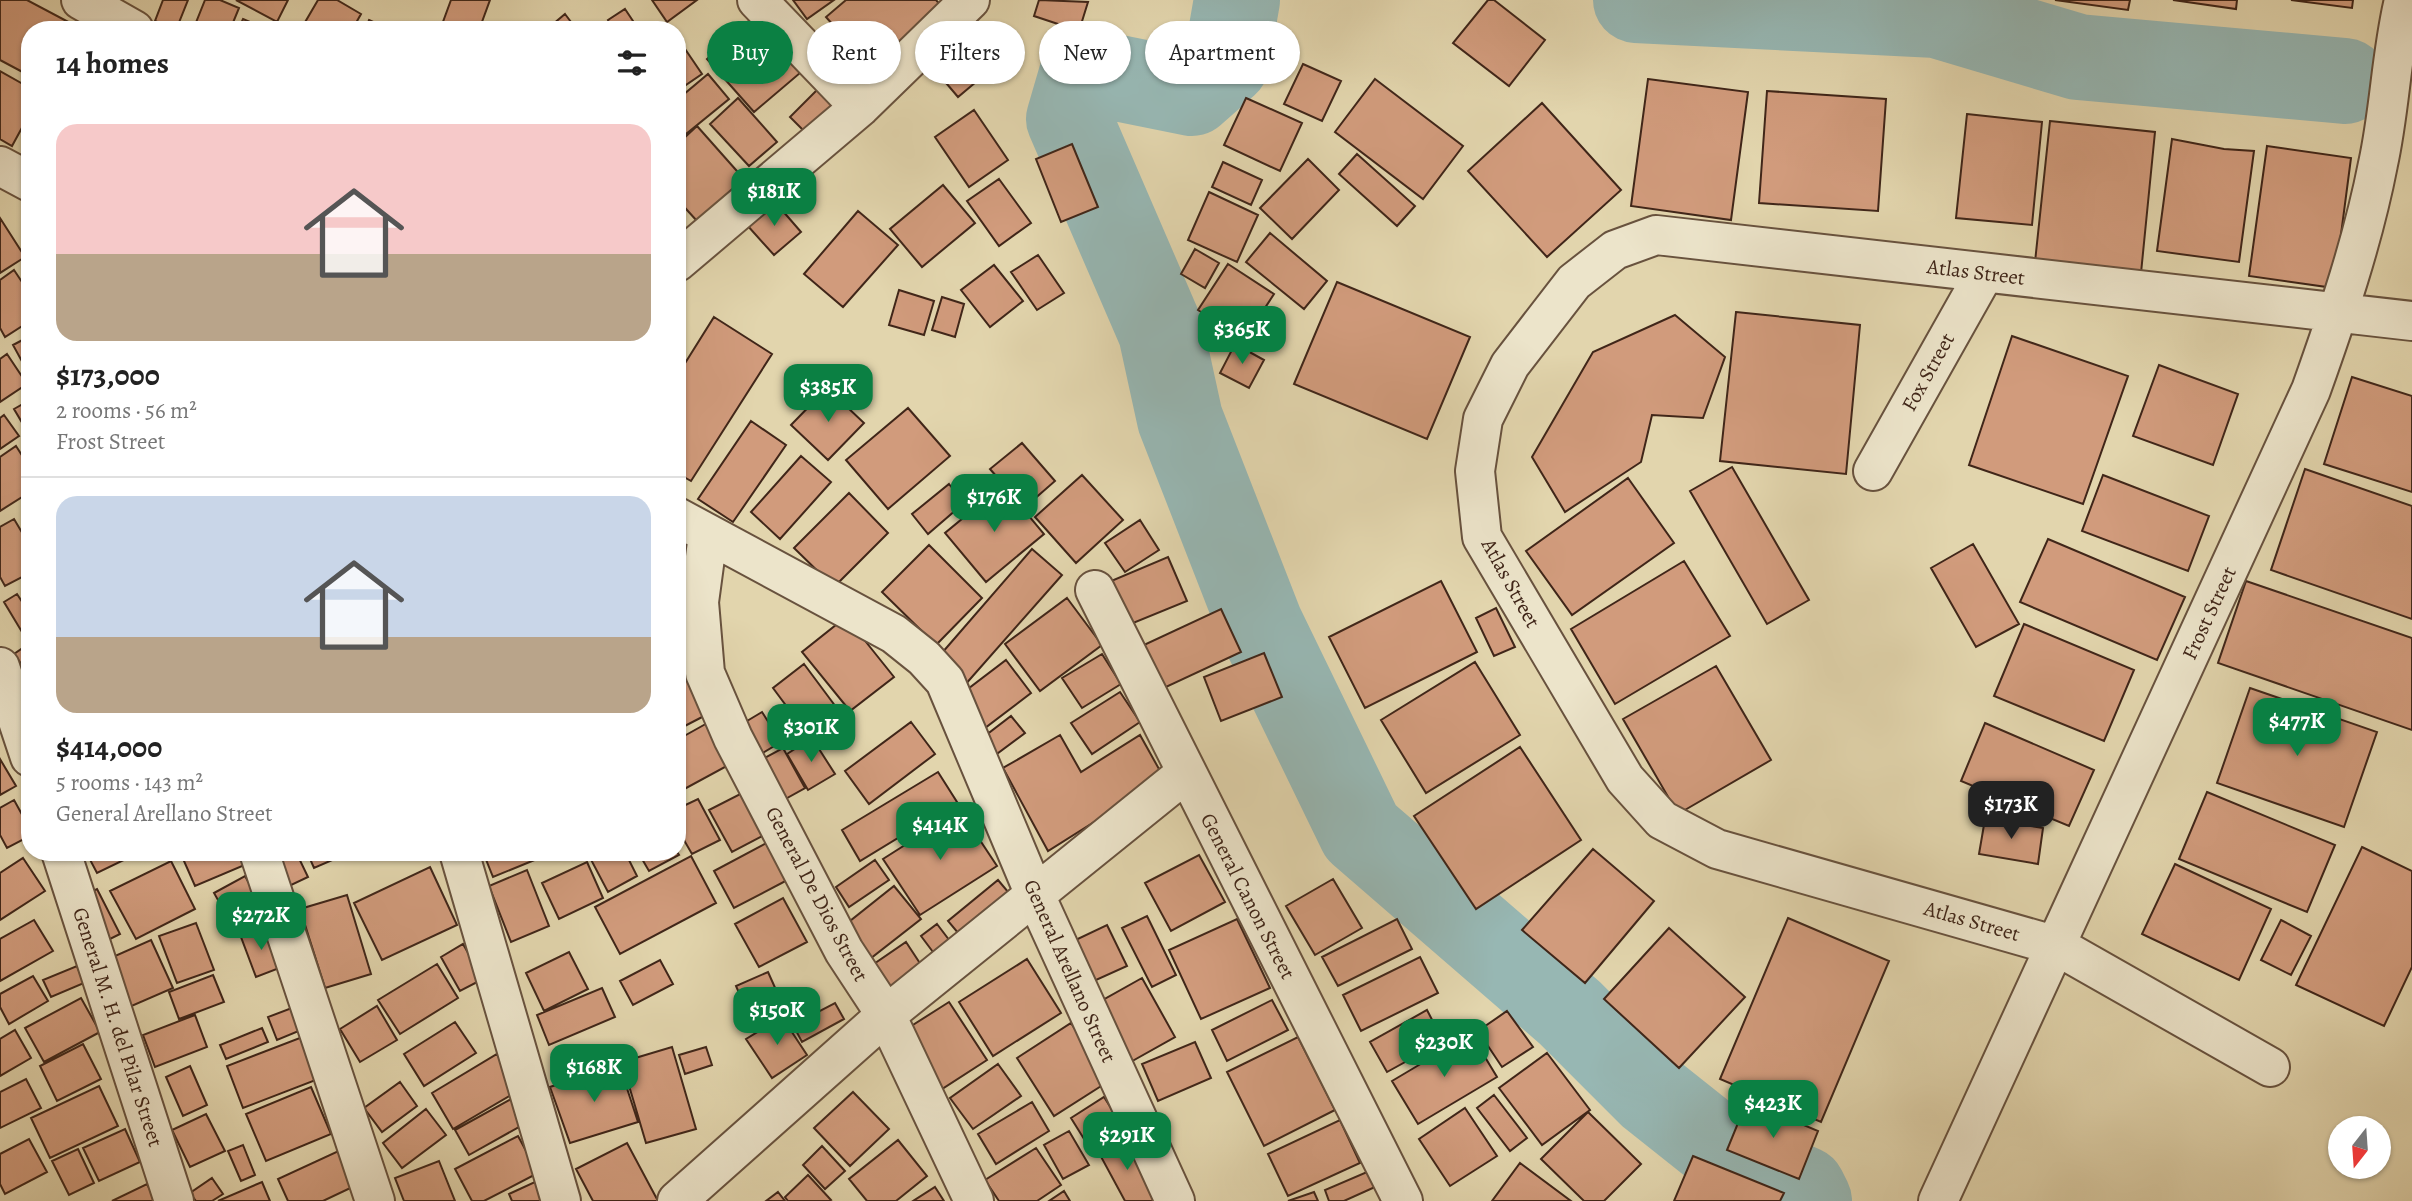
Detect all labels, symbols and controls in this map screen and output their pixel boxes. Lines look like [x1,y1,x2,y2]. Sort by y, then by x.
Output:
chip: Buy [707,21,793,84]
chip: Rent [807,21,901,84]
chip: Filters [915,21,1025,84]
chip: New [1039,21,1131,84]
chip: Apartment [1145,21,1300,84]
text: 14 homes [56,43,169,83]
icon: filters [613,44,651,82]
pin: $181K [725,168,823,228]
icon: home [291,170,417,296]
text: $181K [747,175,801,206]
street label: Atlas Street [1924,252,2027,292]
pin: $365K [1193,306,1291,366]
text: $365K [1214,313,1270,344]
street label: Fox Street [1895,328,1961,416]
text: $173,000 [56,355,160,395]
pin: $385K [779,364,877,424]
text: $385K [800,371,856,402]
text: 2 rooms · 56 m² [56,395,197,426]
text: Frost Street [56,426,165,457]
pin: $176K [945,475,1043,534]
text: $176K [967,481,1021,512]
street label: Atlas Street [1474,532,1547,633]
icon: home [291,542,417,668]
street label: Frost Street [2175,562,2243,664]
pin: $477K [2248,698,2346,758]
pin: $301K [762,704,860,764]
text: $477K [2269,705,2325,736]
text: $301K [783,711,839,742]
text: $414,000 [56,727,162,767]
text: 5 rooms · 143 m² [56,767,203,798]
pin: $173K [1962,782,2060,841]
text: $173K [1984,788,2038,819]
text: General Arellano Street [56,798,273,829]
street label: General De Dios Street [759,802,875,987]
pin: $414K [891,802,989,862]
street label: General Canon Street [1194,808,1302,984]
text: $414K [912,809,968,840]
street label: General Arellano Street [1017,875,1123,1067]
pin: $272K [212,892,310,952]
street label: Atlas Street [1920,894,2023,948]
text: $272K [232,899,290,930]
street label: General M. H. del Pilar Street [66,904,170,1150]
pin: $150K [728,988,826,1047]
text: $150K [749,994,805,1025]
pin: $230K [1395,1020,1493,1079]
text: $230K [1415,1026,1473,1057]
pin: $168K [545,1044,643,1104]
text: $168K [566,1051,622,1082]
pin: $423K [1724,1080,1822,1140]
text: $423K [1744,1087,1802,1118]
pin: $291K [1078,1112,1176,1172]
north arrow [2328,1116,2390,1180]
map controls [2328,1116,2391,1179]
text: $291K [1099,1119,1155,1150]

